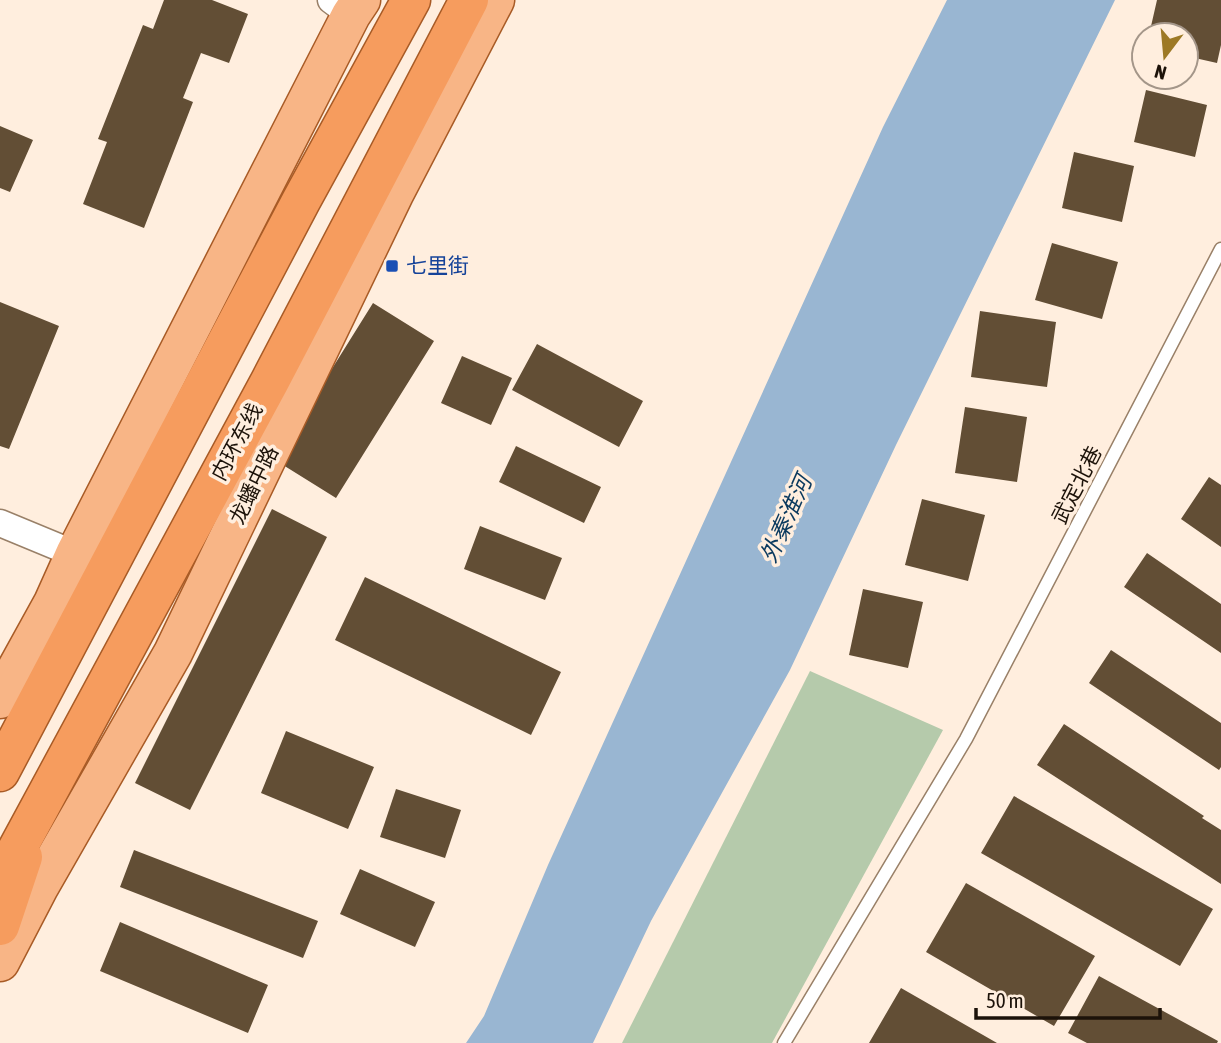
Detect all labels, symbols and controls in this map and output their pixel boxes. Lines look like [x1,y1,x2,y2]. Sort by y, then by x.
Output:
north arrow [1130,21,1200,91]
text: N [1152,60,1169,84]
place label: 七里街 [406,253,469,277]
marker: 七里街 [384,258,400,274]
street label: 内环东线 [206,399,266,484]
street label: 龙蟠中路 [224,442,282,528]
street label: 武定北巷 [1046,442,1106,527]
water label: 外秦淮河 [755,468,818,566]
scale bar [976,976,1160,1020]
text: 50 m [986,988,1024,1012]

